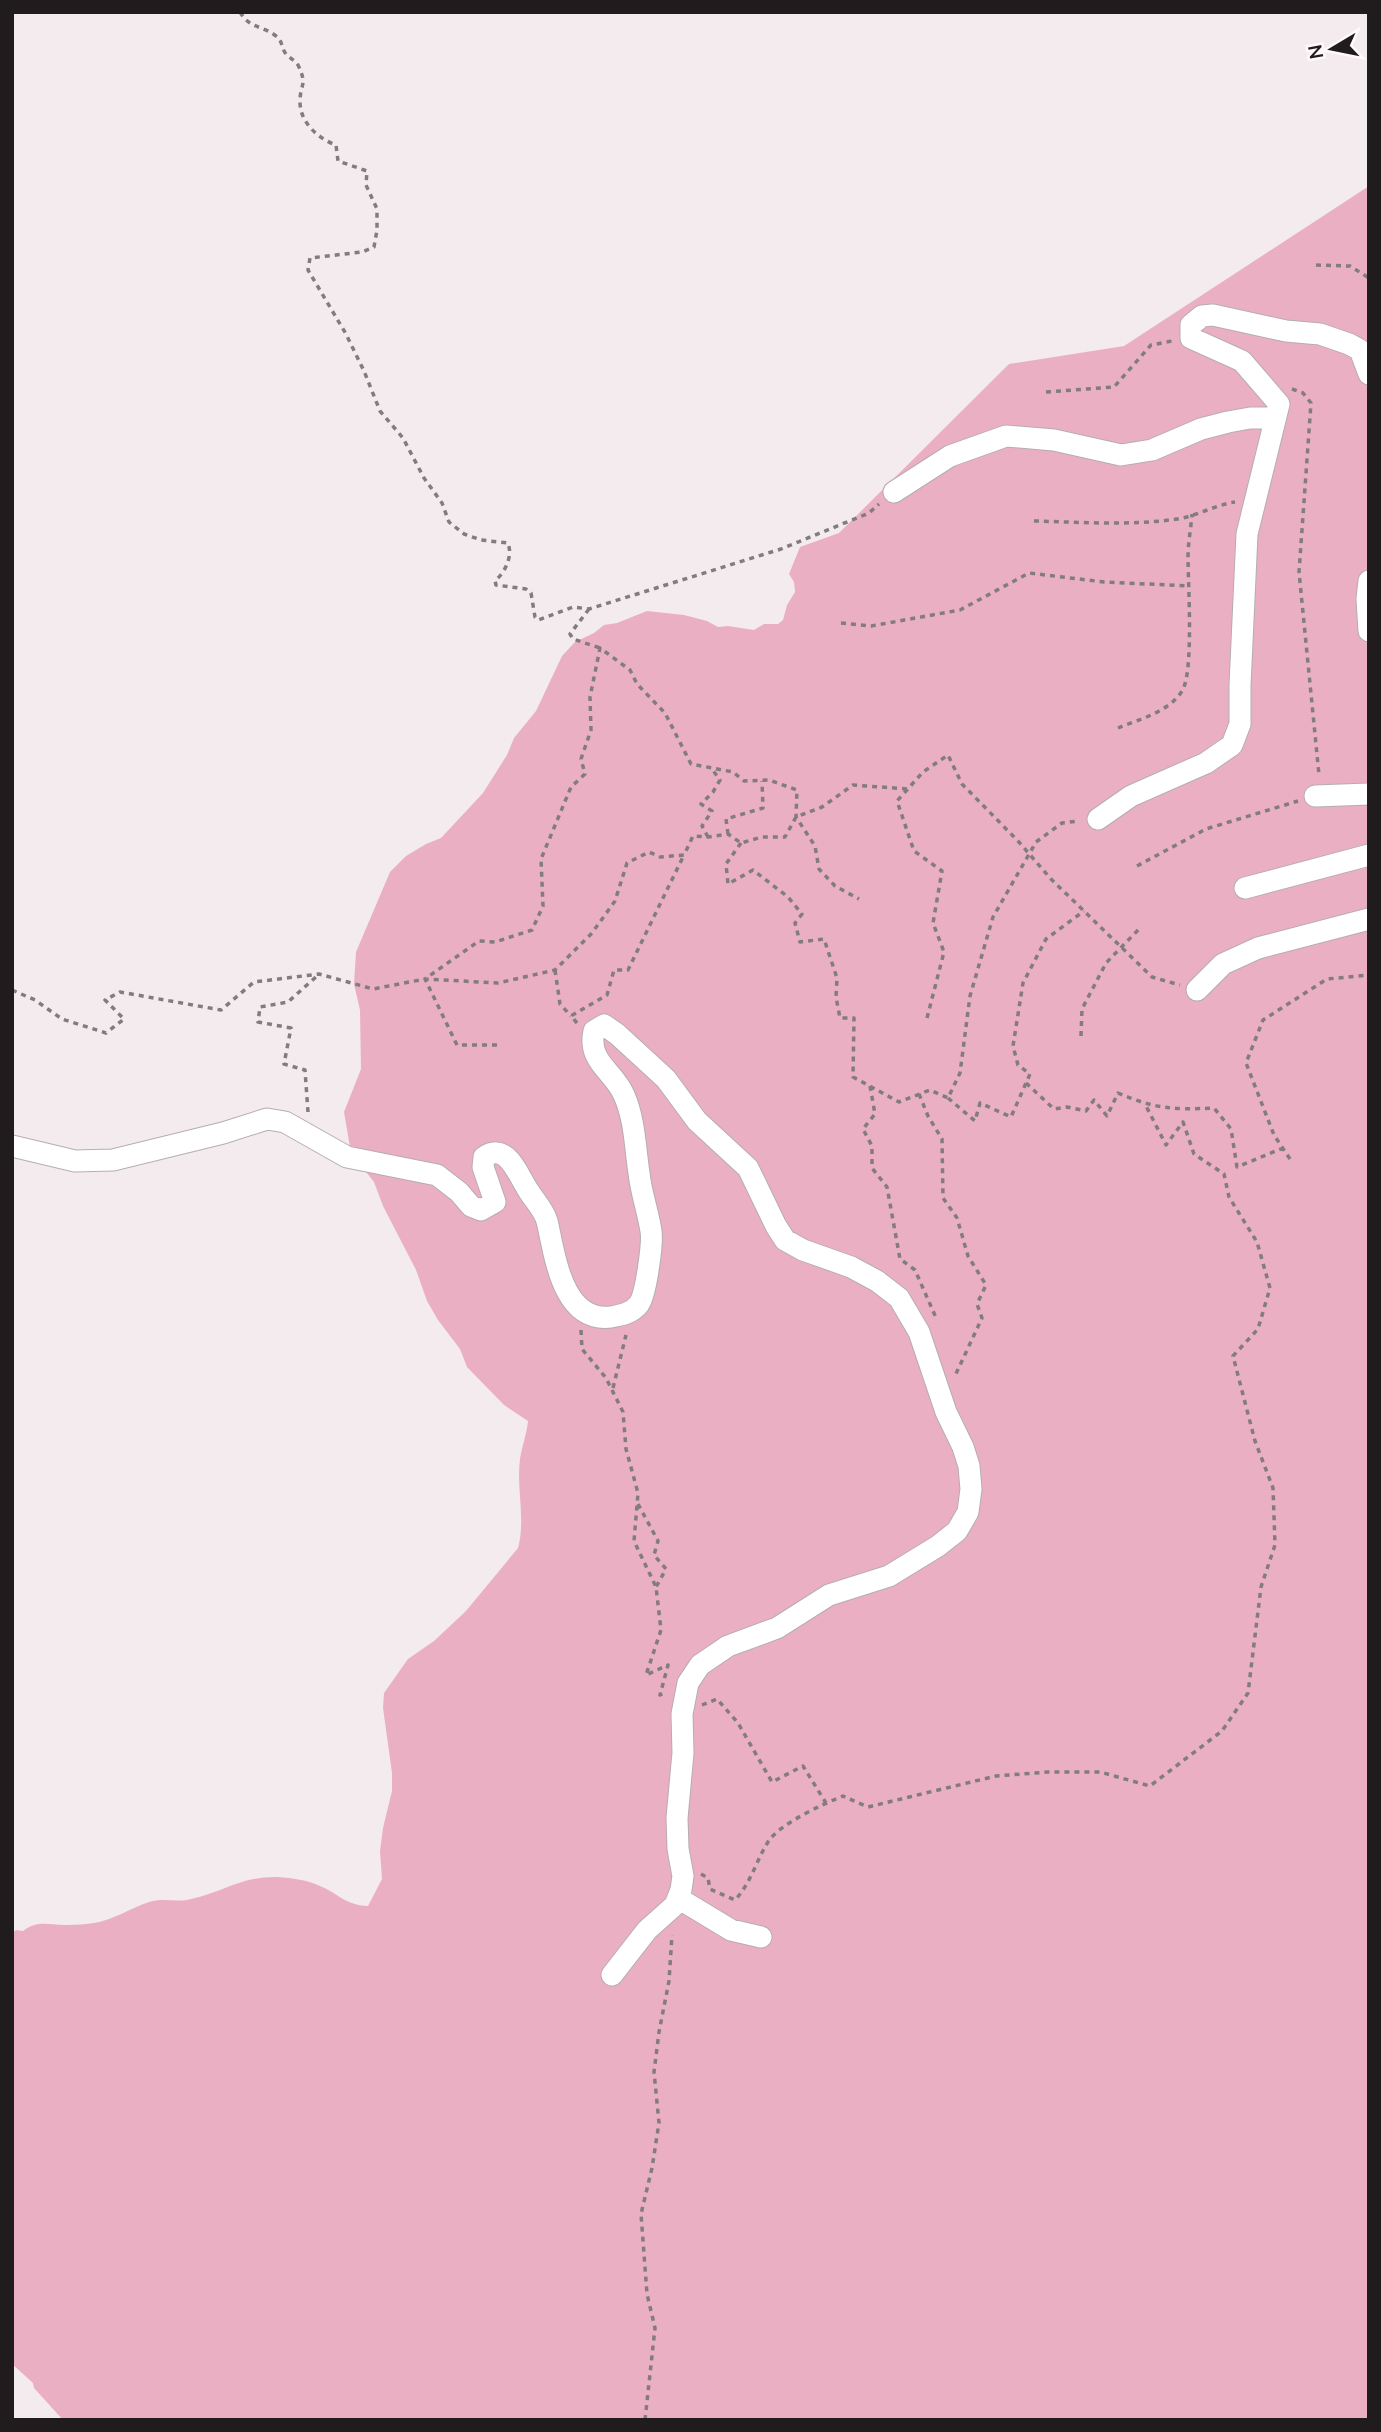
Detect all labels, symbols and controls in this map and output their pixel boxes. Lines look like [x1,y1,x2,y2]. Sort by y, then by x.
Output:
north arrow [1297,14,1367,84]
text: N [1302,43,1328,61]

